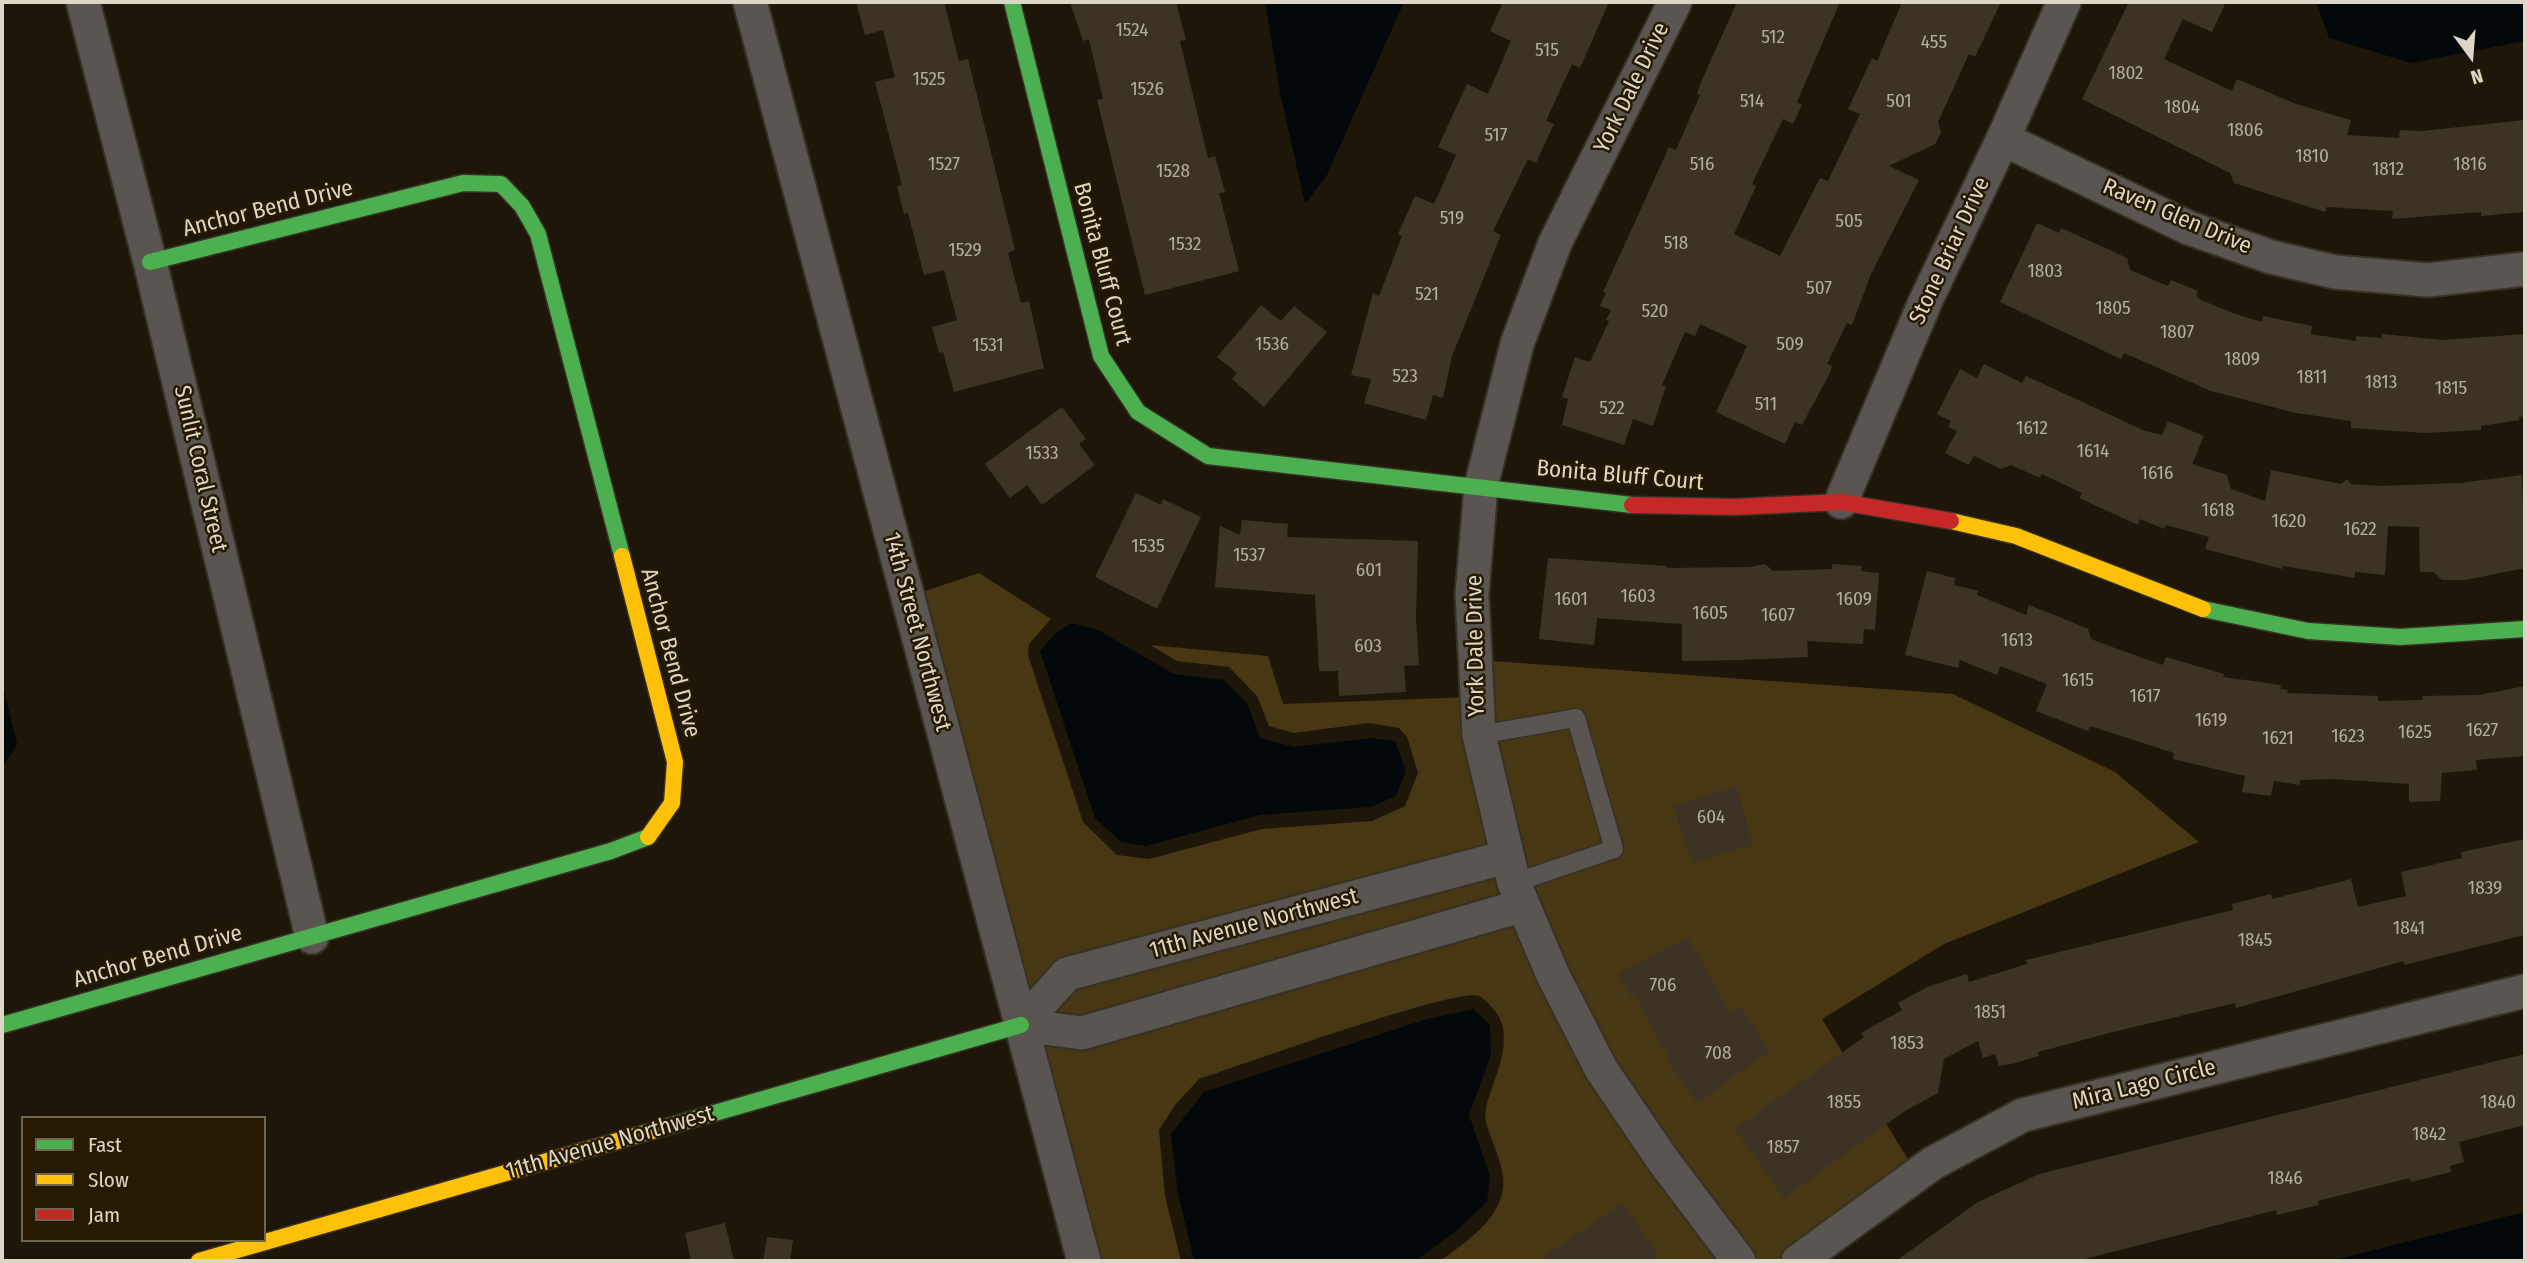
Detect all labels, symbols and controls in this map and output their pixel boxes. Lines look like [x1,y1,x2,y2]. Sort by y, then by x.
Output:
street label: York Dale Drive [1588,18,1676,158]
house number: 1524 [1115,20,1149,42]
north arrow [2436,21,2506,91]
house number: 512 [1761,27,1785,49]
house number: 455 [1921,32,1947,54]
house number: 515 [1535,40,1559,62]
house number: 1802 [2109,63,2143,85]
text: N [2468,64,2486,89]
house number: 1525 [912,69,946,91]
house number: 1526 [1130,79,1164,101]
house number: 514 [1740,91,1764,113]
house number: 501 [1886,91,1912,113]
house number: 1804 [2164,97,2200,119]
house number: 1806 [2227,120,2263,142]
house number: 517 [1485,125,1507,147]
house number: 1810 [2295,146,2329,168]
house number: 1527 [928,154,960,176]
house number: 516 [1690,154,1714,176]
house number: 1816 [2453,154,2487,176]
house number: 1812 [2372,159,2404,181]
house number: 1528 [1156,161,1190,183]
street label: Stone Briar Drive [1904,173,1996,329]
street label: Raven Glen Drive [2098,173,2256,261]
street label: Anchor Bend Drive [180,175,356,243]
street label: Bonita Bluff Court [1067,179,1137,349]
house number: 519 [1440,208,1464,230]
house number: 505 [1835,211,1863,233]
house number: 518 [1664,233,1688,255]
house number: 1532 [1169,234,1201,256]
house number: 1529 [948,240,982,262]
house number: 1803 [2027,261,2063,283]
house number: 507 [1806,278,1832,300]
house number: 521 [1415,284,1439,306]
house number: 1805 [2095,298,2131,320]
house number: 520 [1642,301,1668,323]
house number: 1807 [2160,322,2194,344]
house number: 1536 [1255,334,1289,356]
house number: 509 [1776,334,1804,356]
house number: 1531 [972,335,1004,357]
house number: 1809 [2224,349,2260,371]
house number: 523 [1392,366,1418,388]
house number: 1811 [2297,367,2327,389]
house number: 1813 [2365,372,2397,394]
house number: 1815 [2435,378,2467,400]
street label: Sunlit Coral Street [167,383,233,555]
house number: 511 [1755,394,1777,416]
house number: 522 [1599,398,1625,420]
house number: 1612 [2016,418,2048,440]
house number: 1614 [2077,441,2109,463]
house number: 1533 [1025,443,1059,465]
street label: Bonita Bluff Court [1535,455,1705,497]
house number: 1616 [2141,463,2173,485]
house number: 1618 [2202,500,2234,522]
house number: 1620 [2272,511,2306,533]
house number: 1622 [2343,519,2377,541]
street label: 14th Street Northwest [877,530,957,734]
house number: 1535 [1131,536,1165,558]
house number: 1537 [1233,545,1265,567]
house number: 601 [1356,560,1382,582]
street label: Anchor Bend Drive [634,565,706,741]
street label: York Dale Drive [1461,575,1491,717]
house number: 1603 [1620,586,1656,608]
house number: 1601 [1554,589,1588,611]
house number: 1609 [1836,589,1872,611]
house number: 1605 [1692,603,1728,625]
house number: 1607 [1761,605,1795,627]
house number: 1613 [2001,630,2033,652]
house number: 603 [1354,636,1382,658]
house number: 1615 [2062,670,2094,692]
house number: 1617 [2129,686,2161,708]
house number: 1619 [2195,710,2227,732]
house number: 1627 [2466,720,2498,742]
house number: 1625 [2398,722,2432,744]
house number: 1623 [2331,726,2365,748]
house number: 1621 [2262,728,2294,750]
house number: 604 [1697,807,1725,829]
house number: 1839 [2468,878,2502,900]
street label: 11th Avenue Northwest [1147,883,1361,965]
house number: 1841 [2393,918,2425,940]
street label: Anchor Bend Drive [70,920,246,994]
house number: 1845 [2238,930,2272,952]
house number: 706 [1650,975,1676,997]
house number: 1851 [1974,1002,2006,1024]
house number: 1853 [1890,1033,1924,1055]
house number: 708 [1705,1043,1731,1065]
street label: Mira Lago Circle [2069,1054,2219,1116]
house number: 1855 [1827,1092,1861,1114]
house number: 1840 [2480,1092,2516,1114]
street label: 11th Avenue Northwest [503,1100,717,1186]
legend [21,1116,266,1242]
house number: 1842 [2412,1124,2446,1146]
text: Fast [88,1132,122,1158]
house number: 1857 [1767,1137,1799,1159]
text: Slow [88,1167,129,1193]
house number: 1846 [2267,1168,2303,1190]
text: Jam [88,1202,120,1228]

